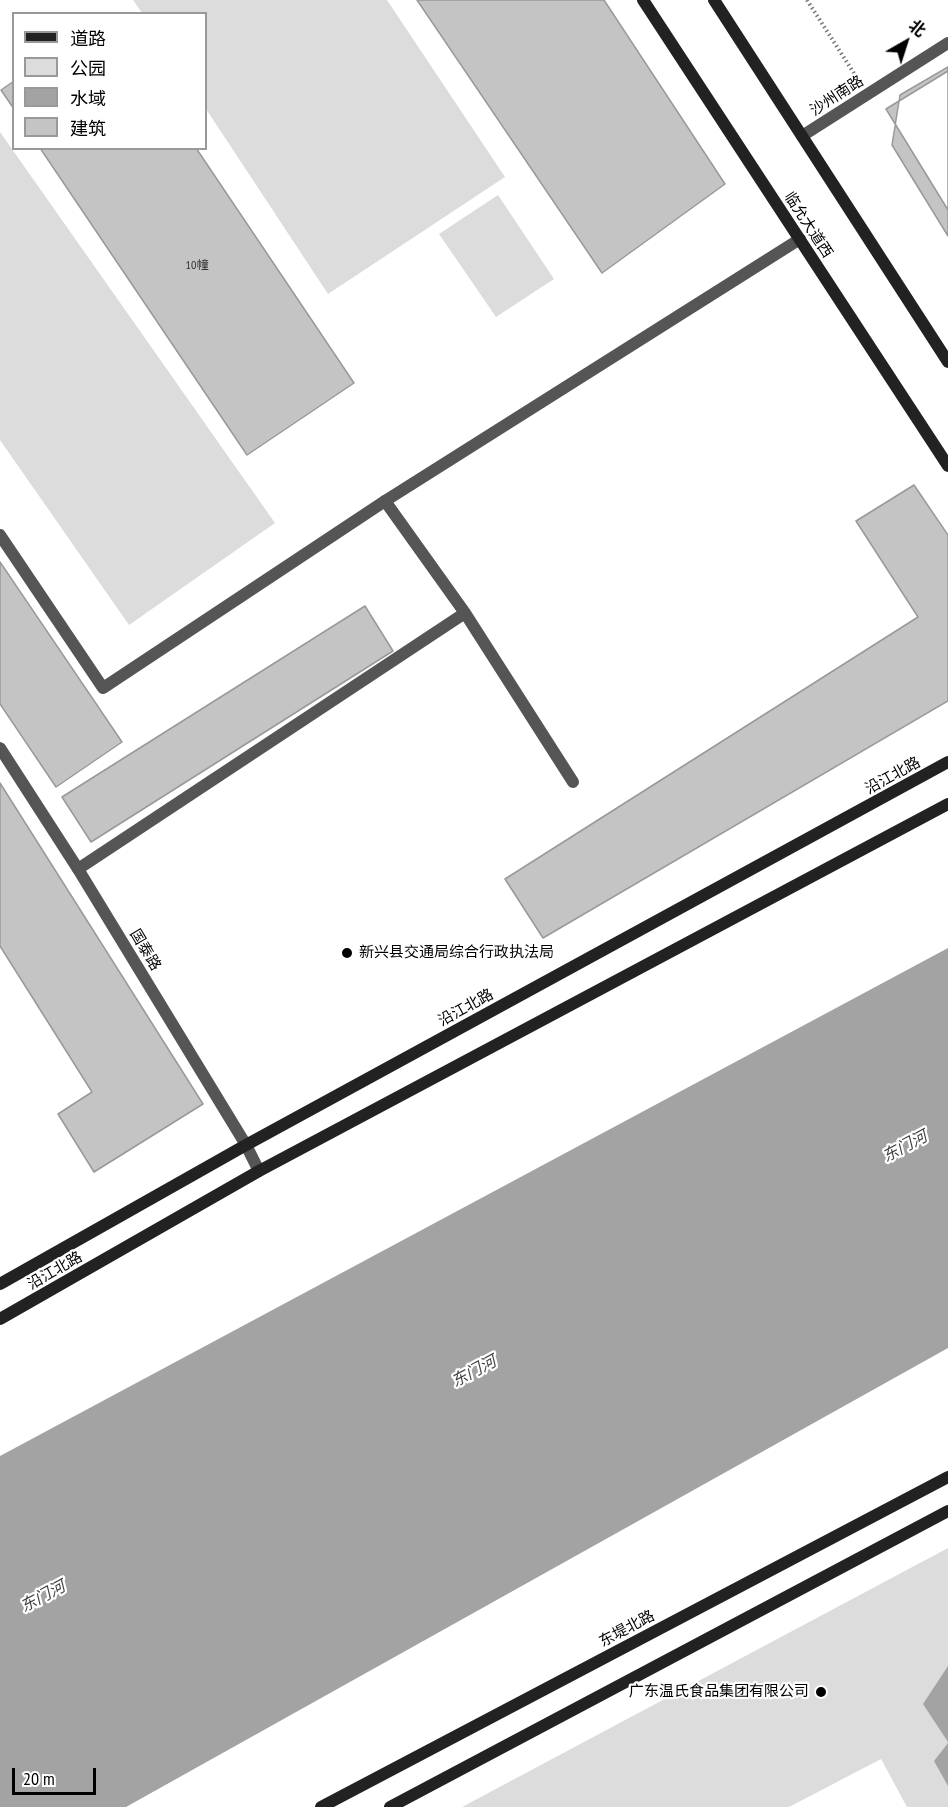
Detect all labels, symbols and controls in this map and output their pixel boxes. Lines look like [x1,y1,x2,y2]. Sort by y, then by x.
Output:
legend [12,12,207,150]
north arrow [876,12,936,72]
text: 北 [905,15,930,41]
text: 道路 [70,27,106,50]
text: 公园 [70,57,106,80]
street label: 沙州南路 [807,72,867,120]
text: 水域 [70,87,106,110]
text: 建筑 [70,117,106,140]
street label: 临允大道西 [780,189,836,261]
house number: 10幢 [186,259,208,273]
street label: 沿江北路 [862,754,924,798]
street label: 国泰路 [126,926,164,974]
place label: 新兴县交通局综合行政执法局 [359,944,554,962]
marker: 新兴县交通局综合行政执法局 [340,946,354,960]
street label: 沿江北路 [435,986,497,1030]
water label: 东门河 [879,1127,931,1167]
street label: 沿江北路 [25,1248,85,1294]
water label: 东门河 [448,1352,500,1392]
water label: 东门河 [17,1577,69,1617]
street label: 东堤北路 [596,1607,658,1651]
place label: 广东温氏食品集团有限公司 [629,1683,809,1701]
marker: 广东温氏食品集团有限公司 [814,1685,828,1699]
scale bar [15,1756,99,1794]
text: 20 m [23,1767,55,1790]

